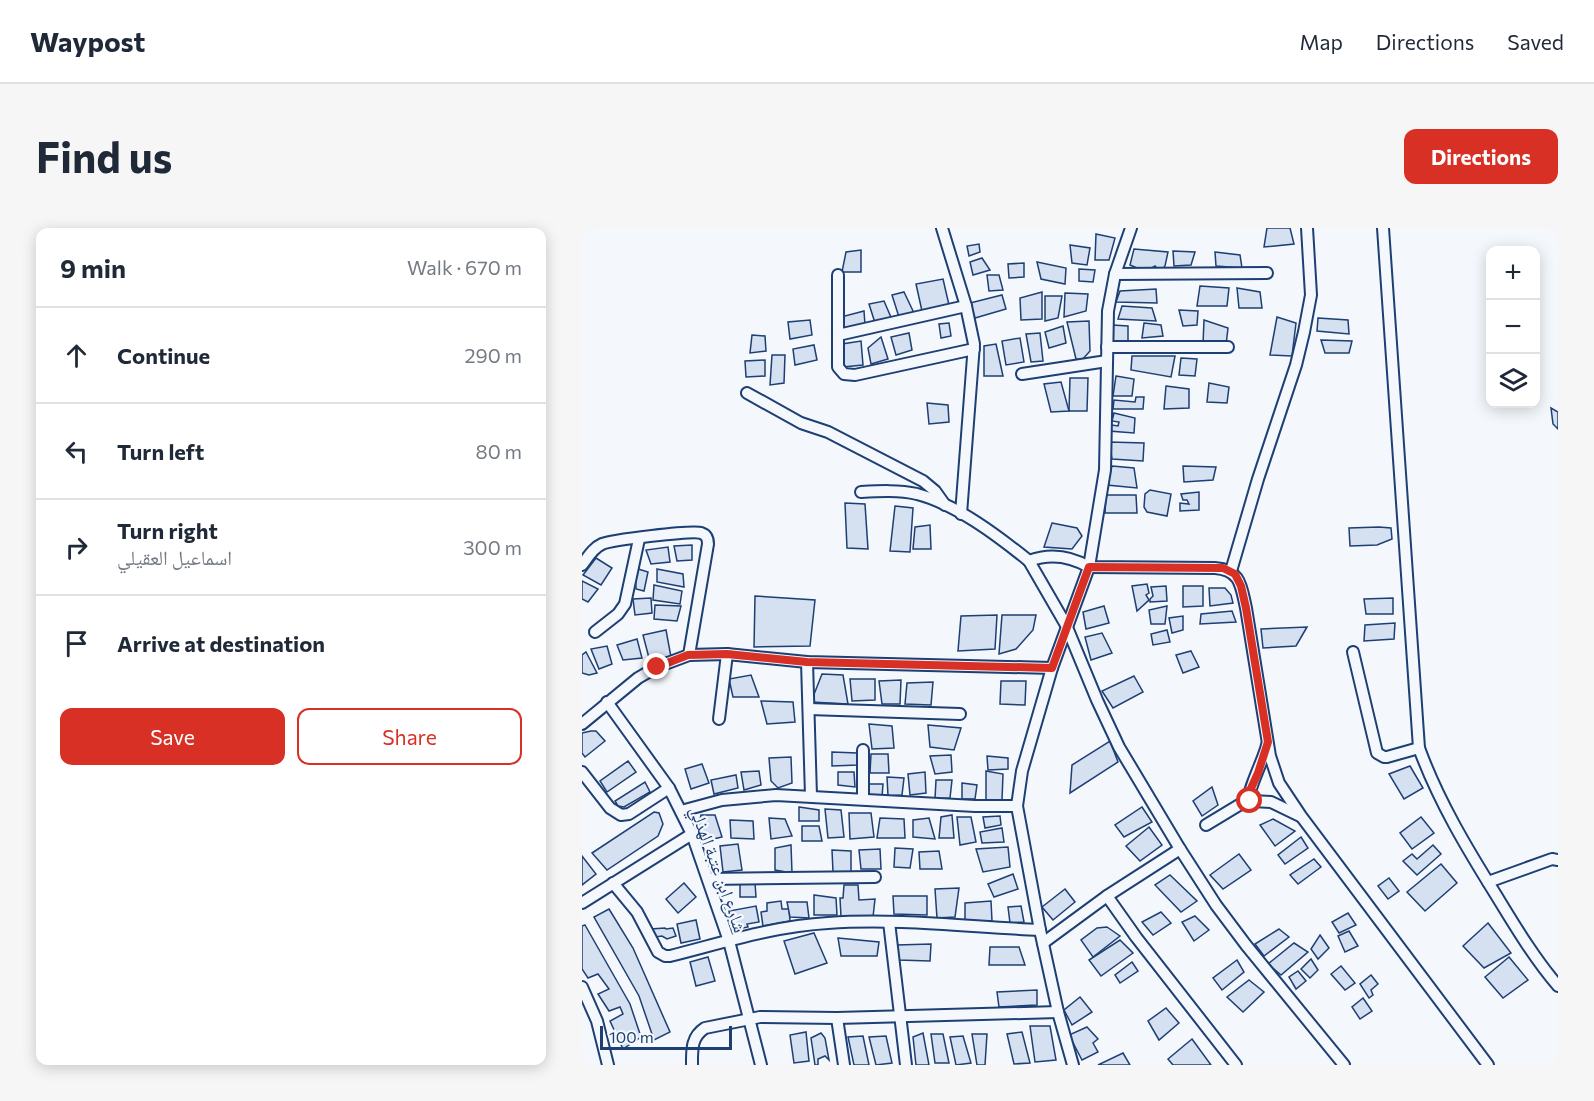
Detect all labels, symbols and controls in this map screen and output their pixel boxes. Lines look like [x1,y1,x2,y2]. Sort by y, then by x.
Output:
text: Waypost [30,24,145,58]
text: Map [1300,29,1343,54]
text: Directions [1376,29,1474,54]
text: Saved [1507,29,1564,54]
button: Directions [1404,129,1558,184]
text: Find us [36,130,172,182]
map controls [1486,246,1540,408]
button: + [1486,246,1540,300]
text: 9 min [60,252,126,283]
text: Walk · 670 m [407,255,522,279]
button: − [1486,300,1540,354]
icon: ahead [60,339,93,372]
text: Continue [117,342,210,369]
text: 290 m [464,343,522,367]
button: layers [1486,354,1540,408]
icon: left [60,435,93,468]
text: Turn left [117,438,204,465]
text: 80 m [476,439,522,463]
text: Turn right [117,517,218,544]
icon: right [60,531,93,564]
text: 300 m [463,535,522,559]
text: اسماعيل العقيلي [117,545,232,569]
icon: arrive [60,627,93,660]
text: Arrive at destination [117,630,325,657]
route end [643,653,669,679]
button: Save [60,708,285,765]
button: Share [297,708,522,765]
route start [1236,787,1262,813]
street label: شارع ابن عتبة الهذلي [682,803,752,937]
scale bar [600,1023,732,1050]
text: 100 m [609,1027,654,1046]

